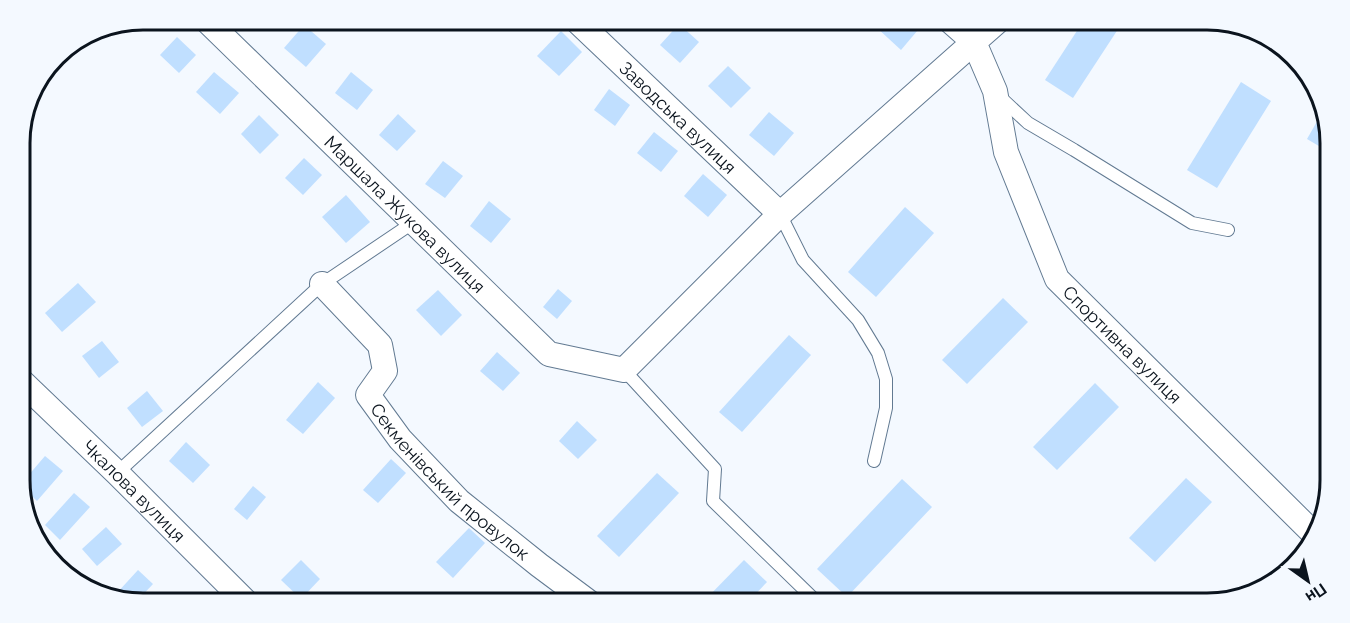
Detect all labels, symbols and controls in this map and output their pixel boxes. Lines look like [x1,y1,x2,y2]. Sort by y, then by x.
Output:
street label: Заводська вулиця [616,57,741,177]
street label: Маршала Жукова вулиця [320,131,490,297]
street label: Спортивна вулиця [1059,281,1186,407]
street label: Секменівський провулок [367,399,534,564]
street label: Чкалова вулиця [78,435,190,546]
north arrow [1278,551,1338,611]
text: Пн [1302,579,1330,607]

